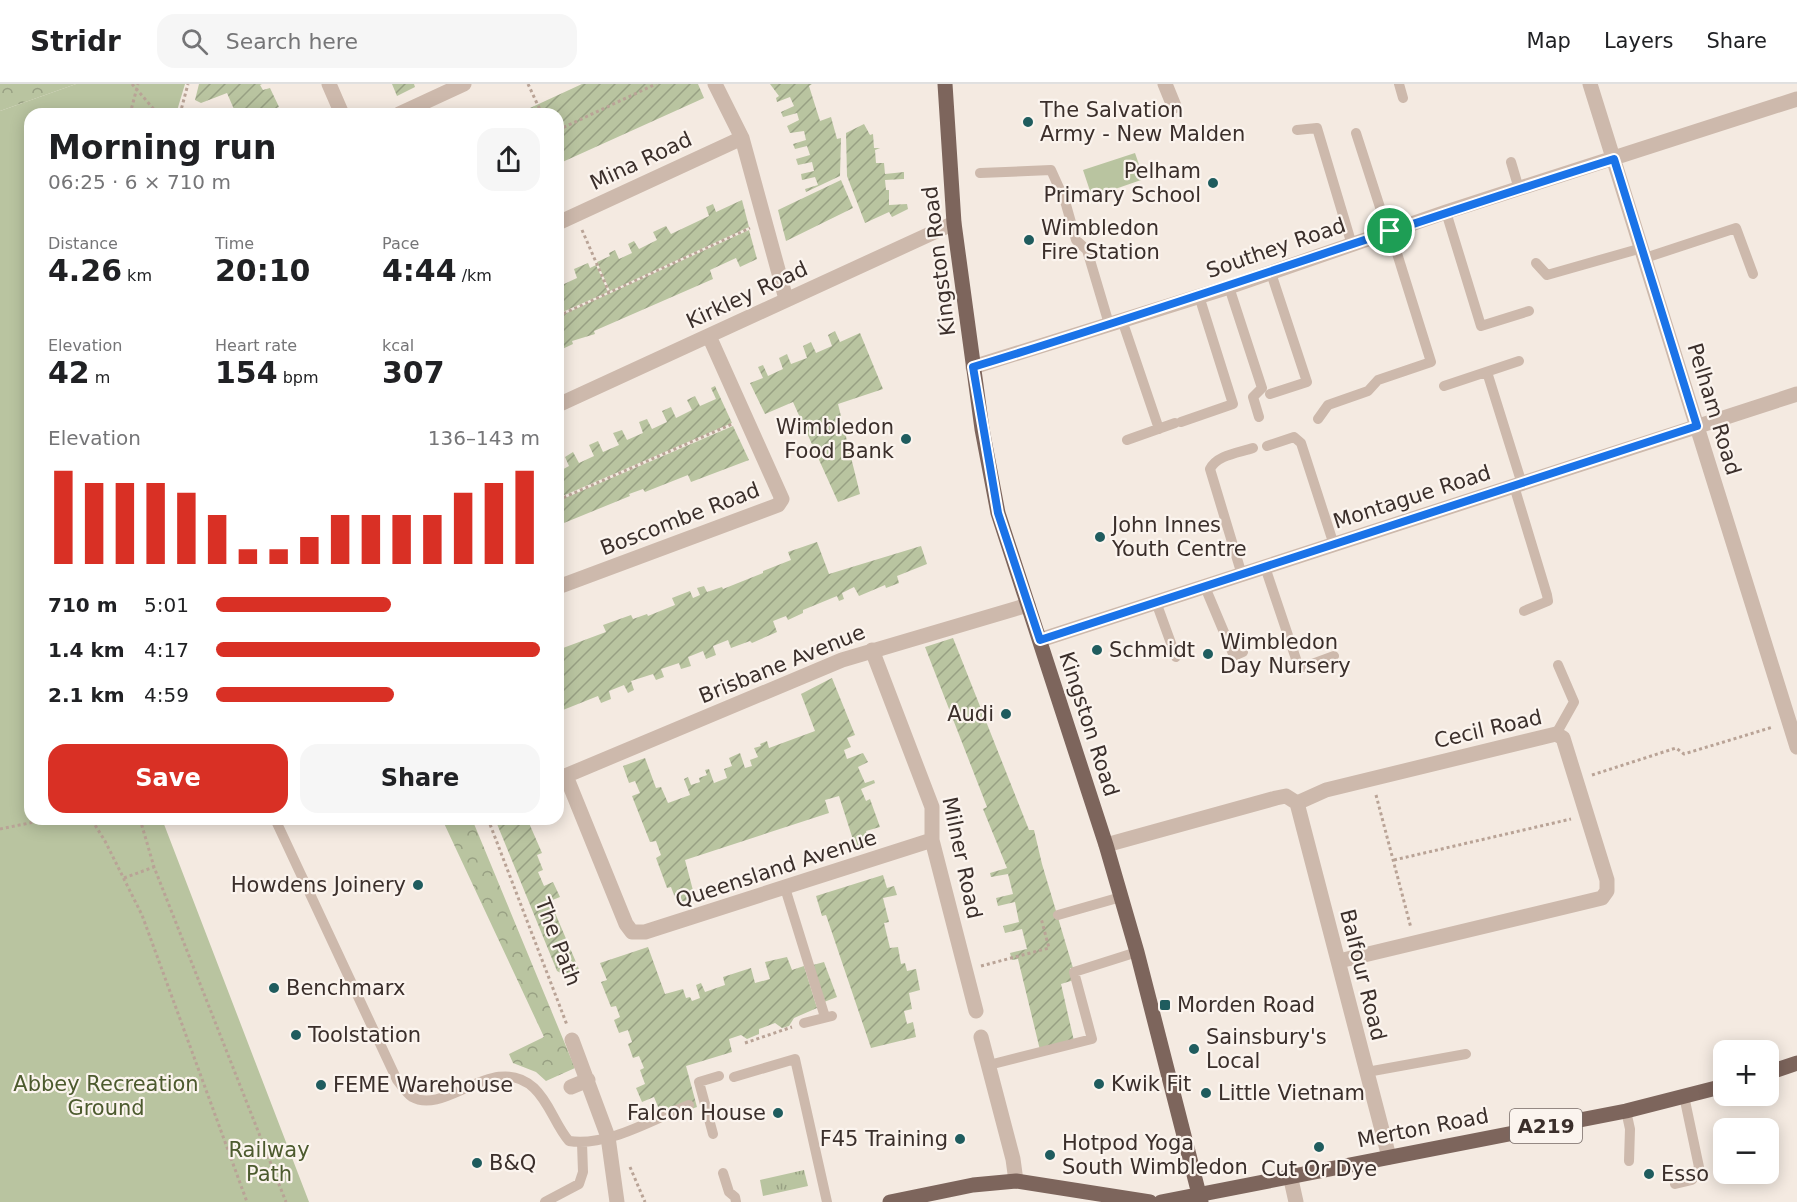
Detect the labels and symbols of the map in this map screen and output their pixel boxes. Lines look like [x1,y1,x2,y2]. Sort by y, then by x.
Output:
place label: The Salvation Army - New Malden [1039,98,1245,146]
marker: The Salvation Army - New Malden [1021,115,1035,129]
street label: Mina Road [586,127,696,195]
place label: Pelham Primary School [1043,159,1201,207]
marker: Pelham Primary School [1206,176,1220,190]
street label: Kingston Road [918,185,960,337]
pin [1364,205,1415,256]
street label: Southey Road [1203,213,1349,283]
place label: Wimbledon Fire Station [1041,216,1160,264]
marker: Wimbledon Fire Station [1022,233,1036,247]
street label: Kirkley Road [683,256,811,334]
street label: Pelham Road [1683,340,1745,478]
place label: Wimbledon Food Bank [776,415,895,463]
marker: Wimbledon Food Bank [899,432,913,446]
street label: Montague Road [1330,460,1494,534]
street label: Boscombe Road [597,478,763,560]
place label: John Innes Youth Centre [1110,513,1247,561]
marker: John Innes Youth Centre [1093,530,1107,544]
street label: Brisbane Avenue [695,620,869,708]
place label: Wimbledon Day Nursery [1220,630,1351,678]
place label: Schmidt [1109,638,1195,662]
marker: Schmidt [1090,643,1104,657]
marker: Wimbledon Day Nursery [1201,647,1215,661]
street label: Kingston Road [1054,649,1124,799]
place label: Audi [947,702,994,726]
street label: Cecil Road [1432,705,1544,753]
marker: Audi [999,707,1013,721]
street label: Milner Road [937,795,987,921]
street label: Queensland Avenue [672,825,880,913]
place label: Howdens Joinery [231,873,406,897]
marker: Howdens Joinery [411,878,425,892]
street label: The Path [530,894,586,989]
street label: Balfour Road [1335,907,1391,1043]
place label: Benchmarx [286,976,405,1000]
marker: Benchmarx [267,981,281,995]
place label: Morden Road [1177,993,1315,1017]
marker: Morden Road [1158,998,1172,1012]
place label: Toolstation [307,1023,421,1047]
place label: Sainsbury's Local [1206,1025,1327,1073]
marker: Toolstation [289,1028,303,1042]
marker: Sainsbury's Local [1187,1042,1201,1056]
park label: Abbey Recreation Ground [13,1072,199,1120]
place label: Kwik Fit [1111,1072,1191,1096]
place label: FEME Warehouse [333,1073,513,1097]
marker: Kwik Fit [1092,1077,1106,1091]
marker: FEME Warehouse [314,1078,328,1092]
place label: Little Vietnam [1218,1081,1365,1105]
marker: Little Vietnam [1199,1086,1213,1100]
place label: Falcon House [627,1101,766,1125]
street label: Merton Road [1355,1103,1491,1153]
marker: Falcon House [771,1106,785,1120]
road number: A219 [1510,1109,1582,1143]
place label: F45 Training [820,1127,948,1151]
place label: Hotpod Yoga South Wimbledon [1062,1131,1248,1179]
marker: F45 Training [953,1132,967,1146]
park label: Railway Path [228,1138,310,1186]
marker: Cut Or Dye [1312,1140,1326,1154]
marker: Hotpod Yoga South Wimbledon [1043,1148,1057,1162]
place label: B&Q [489,1151,536,1175]
marker: B&Q [470,1156,484,1170]
place label: Cut Or Dye [1261,1157,1377,1181]
place label: Esso [1661,1162,1709,1186]
marker: Esso [1642,1167,1656,1181]

